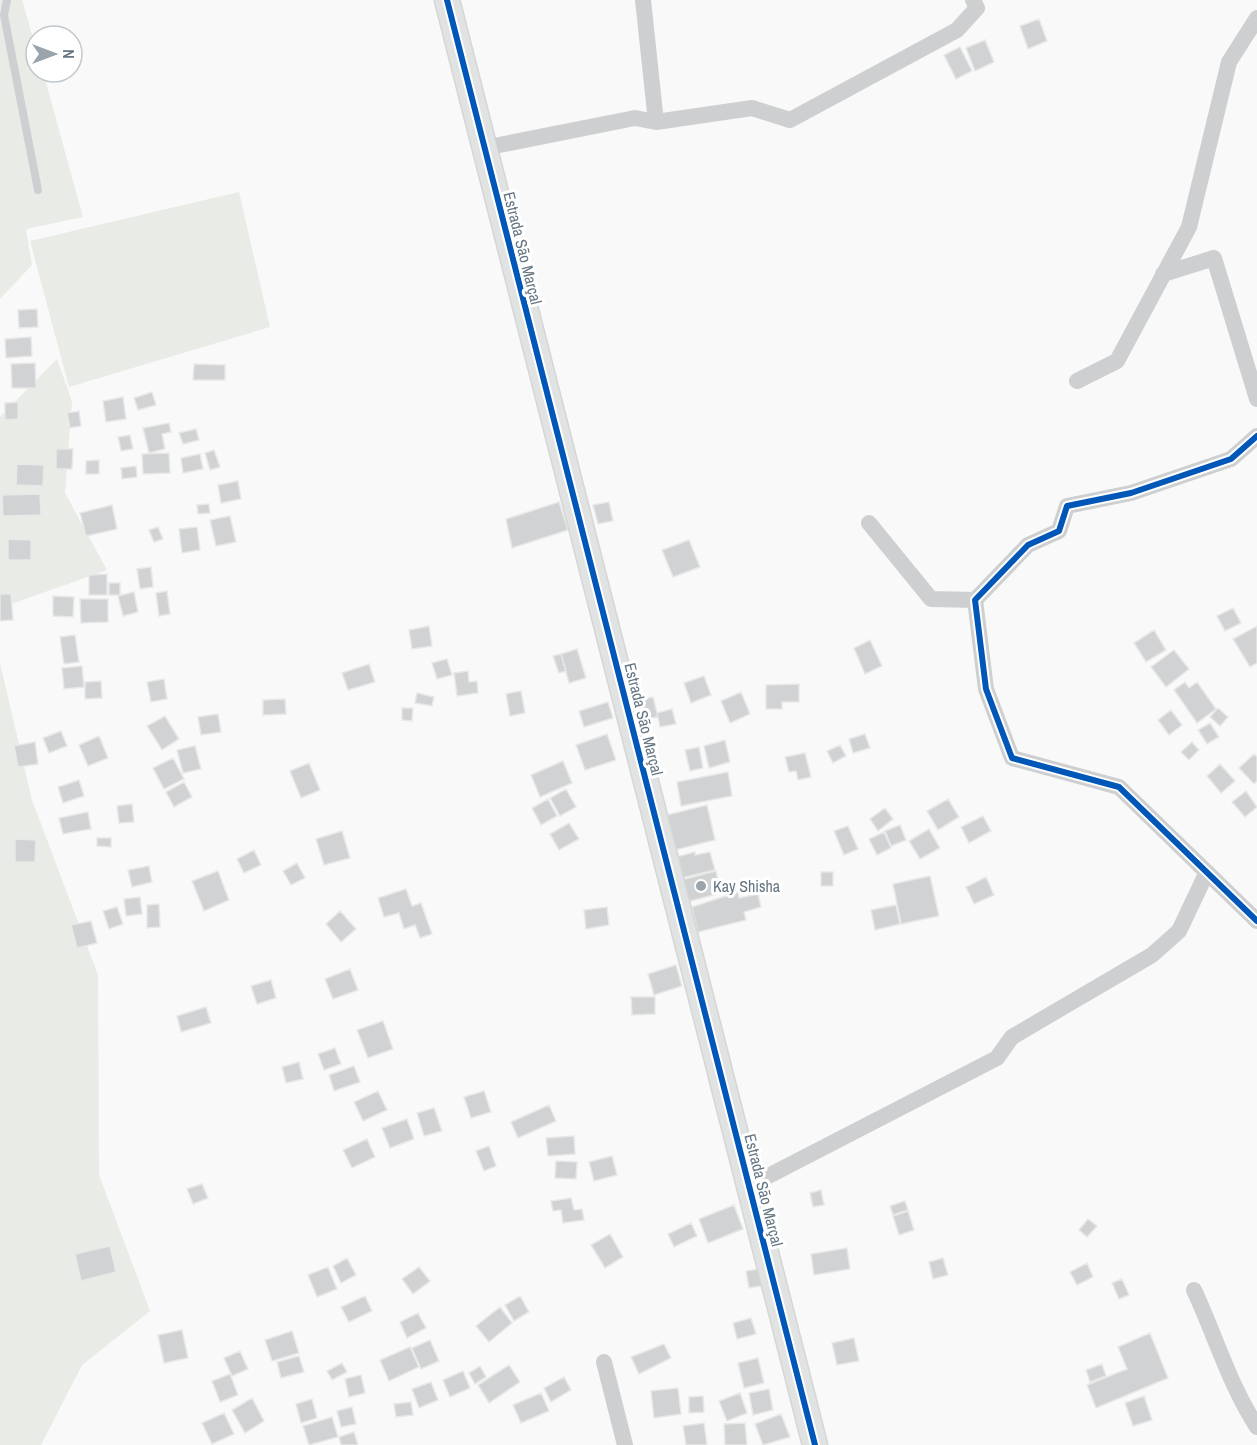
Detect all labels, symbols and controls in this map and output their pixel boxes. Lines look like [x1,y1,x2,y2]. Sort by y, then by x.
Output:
north arrow [24,24,84,84]
text: N [58,49,80,59]
street label: Estrada São Marçal [498,189,548,307]
street label: Estrada São Marçal [619,660,669,778]
place label: Kay Shisha [713,875,781,897]
marker: Kay Shisha [694,879,708,893]
street label: Estrada São Marçal [739,1131,789,1249]

